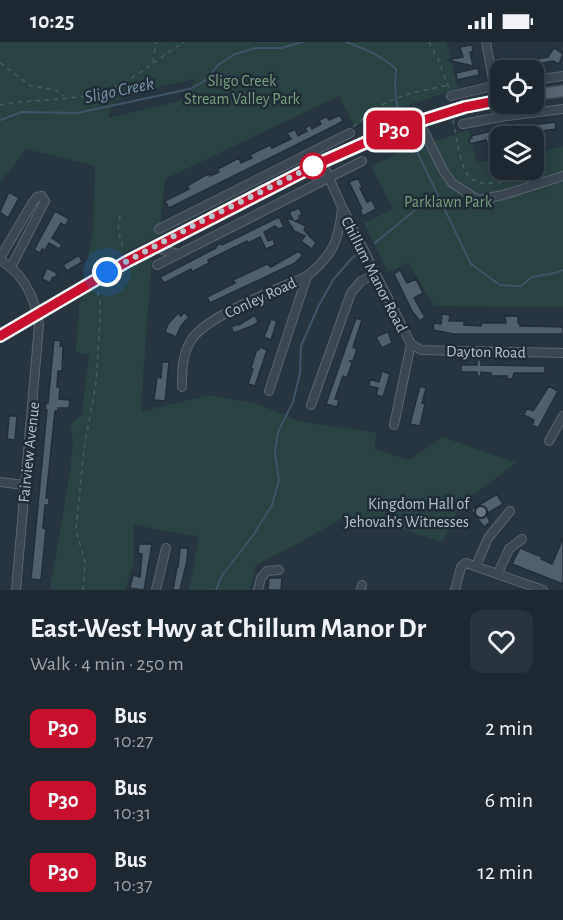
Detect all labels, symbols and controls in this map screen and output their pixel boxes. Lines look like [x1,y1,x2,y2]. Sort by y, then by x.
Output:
text: 10:25 [30,10,74,32]
map controls [490,60,544,180]
button: locate [490,60,544,114]
park label: Sligo Creek Stream Valley Park [184,73,301,108]
water label: Sligo Creek [83,75,156,107]
line badge: P30 [360,110,428,149]
text: P30 [378,120,410,141]
button: layers [490,126,544,180]
unlabelled marker [300,153,326,179]
park label: Parklawn Park [404,194,493,210]
street label: Chillum Manor Road [338,214,410,335]
your location [92,257,122,287]
street label: Conley Road [222,274,299,322]
street label: Dayton Road [446,343,526,362]
street label: Fairview Avenue [16,401,42,503]
place label: Kingdom Hall of Jehovah’s Witnesses [345,496,470,530]
marker: Kingdom Hall of Jehovah’s Witnesses [474,505,488,519]
button: heart [470,610,533,673]
text: East-West Hwy at Chillum Manor Dr [30,615,426,643]
text: Walk · 4 min · 250 m [30,654,184,674]
text: Bus [114,705,147,727]
text: 2 min [485,717,533,739]
text: P30 [47,718,79,739]
text: 10:27 [114,731,153,751]
text: Bus [114,777,147,799]
text: 6 min [485,789,533,811]
text: P30 [47,790,79,811]
text: 10:31 [114,803,151,823]
text: Bus [114,849,147,871]
text: 12 min [478,861,533,883]
text: P30 [47,862,79,883]
text: 10:37 [114,875,153,895]

